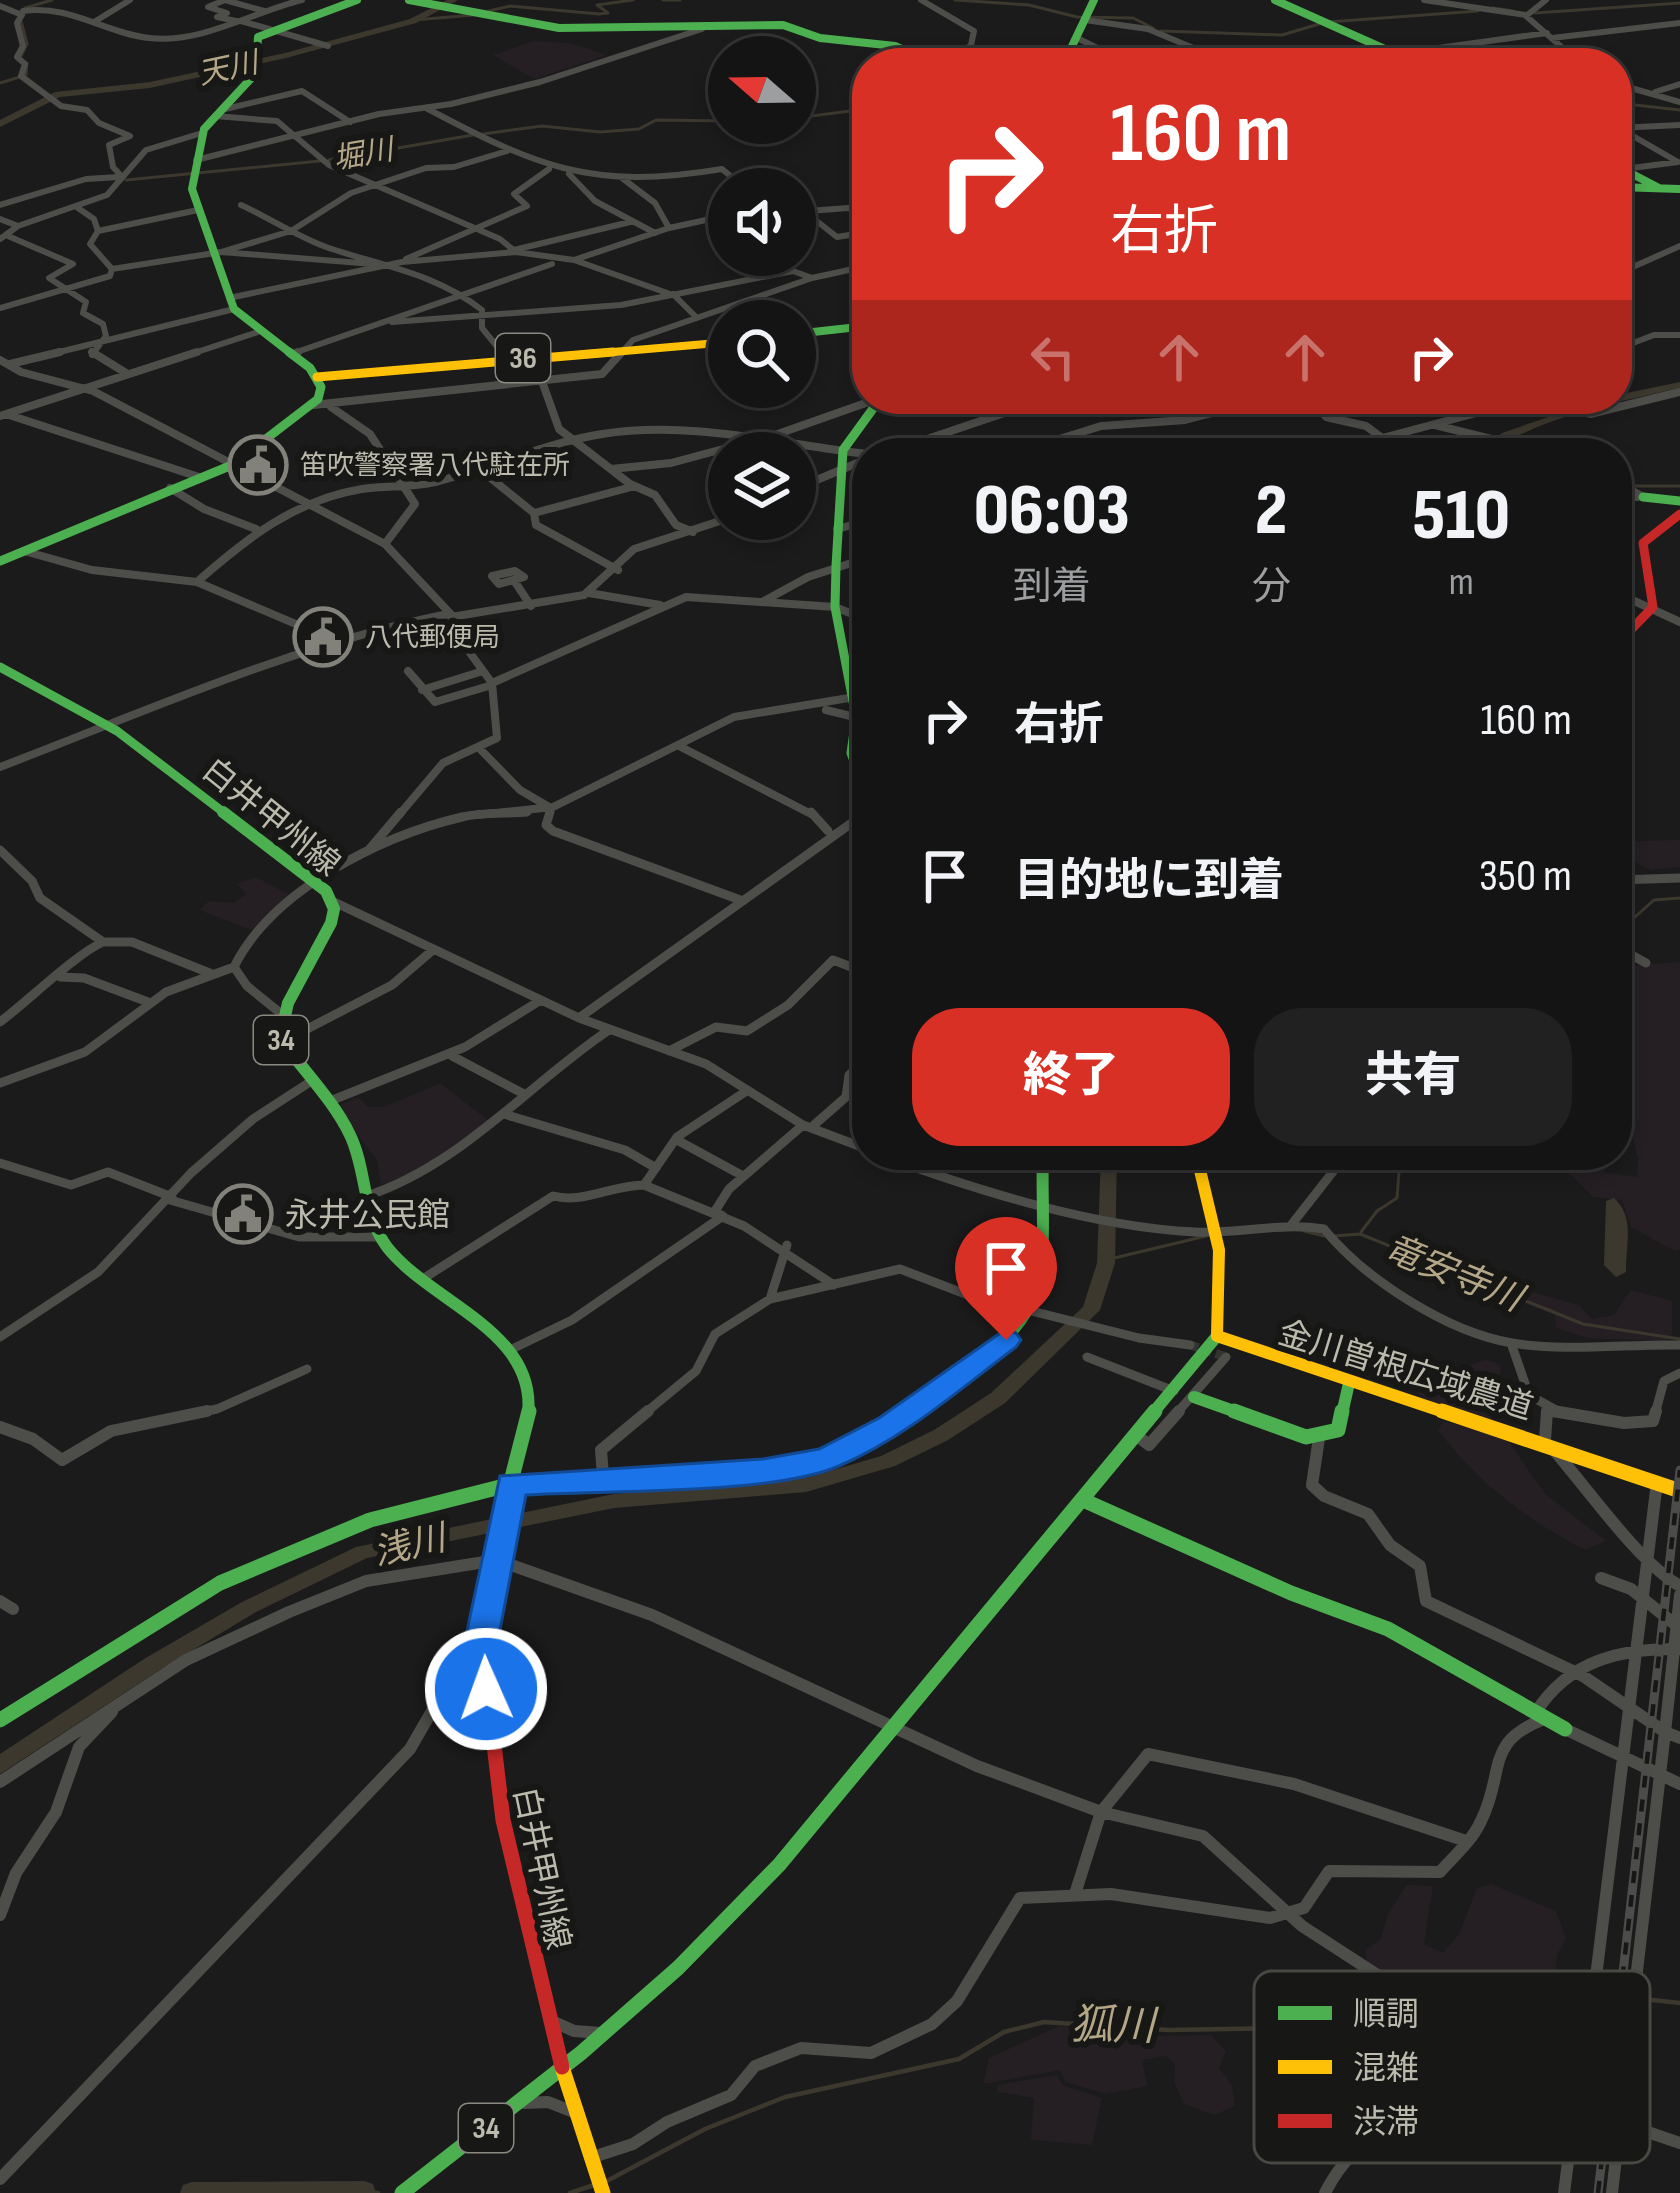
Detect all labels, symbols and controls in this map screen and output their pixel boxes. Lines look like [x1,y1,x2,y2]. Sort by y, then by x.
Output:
north arrow [708,36,816,144]
map controls [708,36,816,540]
water label: 天川 [195,45,264,93]
text: 160 m [1110,84,1291,185]
icon: right [912,96,1068,252]
water label: 堀川 [331,132,399,178]
button: sound [708,168,816,276]
text: 右折 [1110,200,1218,265]
button: search [708,300,816,408]
icon: left [1020,324,1086,390]
icon: ahead [1146,324,1212,390]
icon: ahead [1272,324,1338,390]
icon: right [1398,324,1464,390]
road number: 36 [496,334,550,382]
button: layers [708,432,816,540]
public building icon: 笛吹警察署八代駐在所 [227,434,289,496]
place label: 笛吹警察署八代駐在所 [300,450,570,482]
text: 06:03 [974,468,1130,555]
text: 2 [1255,468,1287,555]
text: 510 [1413,473,1510,560]
text: m [1449,559,1474,606]
text: 到着 [1013,564,1091,611]
text: 分 [1252,564,1291,611]
public building icon: 八代郵便局 [292,606,354,668]
place label: 八代郵便局 [365,622,500,654]
icon: right [912,687,978,753]
text: 160 m [1480,693,1572,748]
text: 右折 [1014,698,1104,753]
street label: 白井甲州線 [194,750,347,885]
icon: arrive [912,843,978,909]
text: 350 m [1479,849,1572,904]
text: 目的地に到着 [1014,854,1284,909]
button: 終了 [912,1008,1230,1146]
button: 共有 [1254,1008,1572,1146]
road number: 34 [254,1016,308,1064]
public building icon: 永井公民館 [212,1183,274,1245]
place label: 永井公民館 [285,1196,450,1236]
pin [955,1217,1057,1340]
water label: 竜安寺川 [1378,1227,1532,1323]
icon: arrive [973,1235,1039,1301]
street label: 金川曽根広域農道 [1273,1313,1537,1429]
water label: 浅川 [370,1516,453,1575]
position arrow [423,1626,549,1752]
street label: 白井甲州線 [504,1784,578,1953]
legend [1254,1971,1650,2163]
text: 順調 [1353,1995,1419,2035]
water label: 狐川 [1071,2000,1159,2053]
text: 混雑 [1353,2049,1419,2089]
text: 渋滞 [1353,2103,1419,2143]
road number: 34 [459,2104,513,2152]

